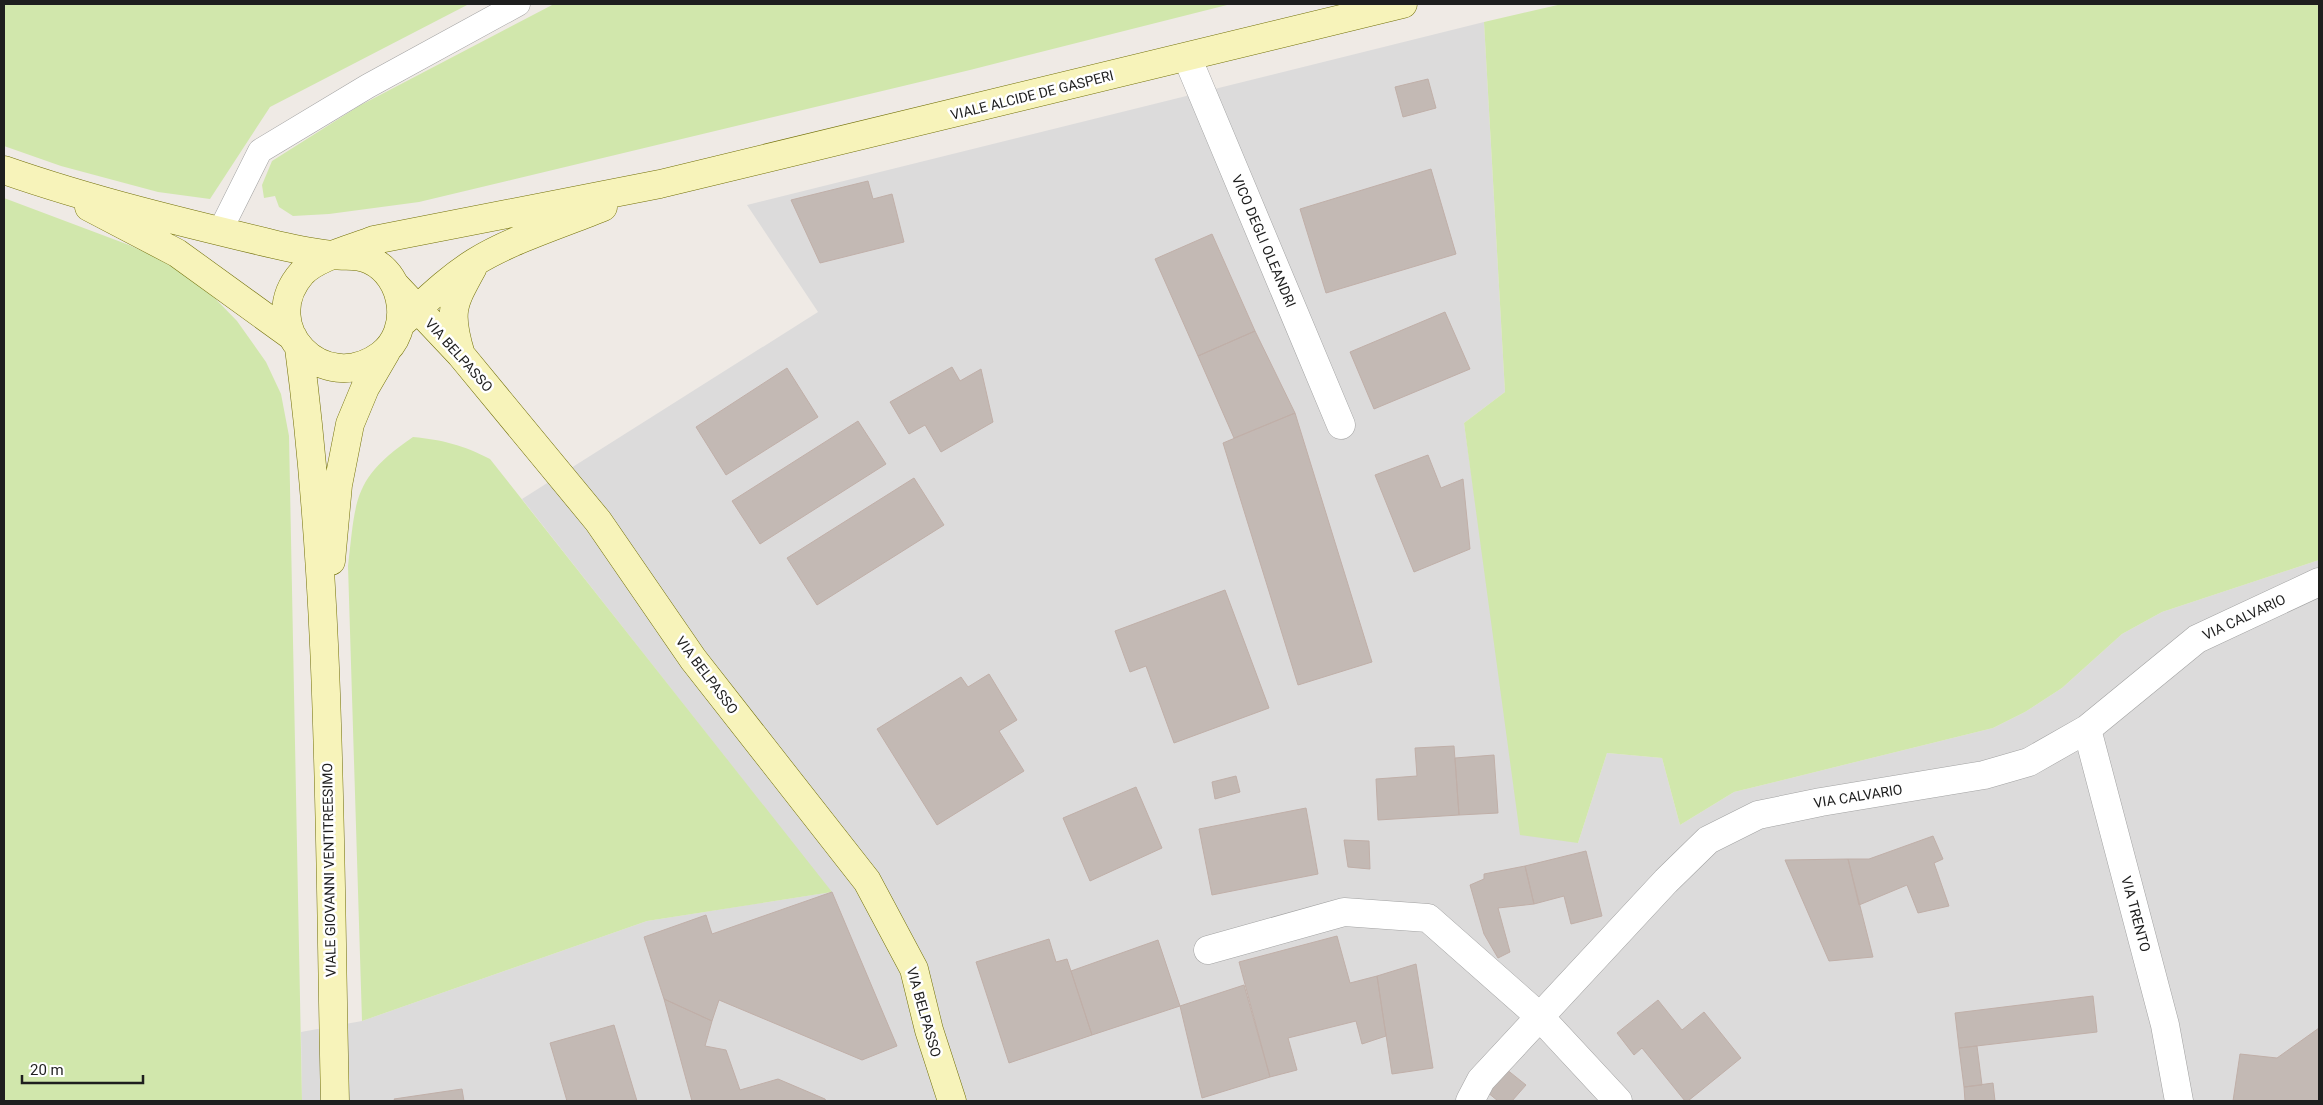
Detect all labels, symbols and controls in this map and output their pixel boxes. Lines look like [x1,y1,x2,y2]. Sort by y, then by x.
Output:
street label: VIALE ALCIDE DE GASPERI [949,67,1115,123]
street label: VICO DEGLI OLEANDRI [1229,172,1299,310]
street label: VIA BELPASSO [422,315,496,395]
street label: VIA CALVARIO [2200,591,2288,643]
street label: VIA BELPASSO [673,633,741,717]
street label: VIALE GIOVANNI VENTITREESIMO [319,763,339,977]
street label: VIA CALVARIO [1812,781,1904,811]
street label: VIA TRENTO [2118,874,2154,954]
street label: VIA BELPASSO [903,965,945,1059]
scale bar [22,1052,144,1084]
text: 20 m [30,1061,64,1079]

